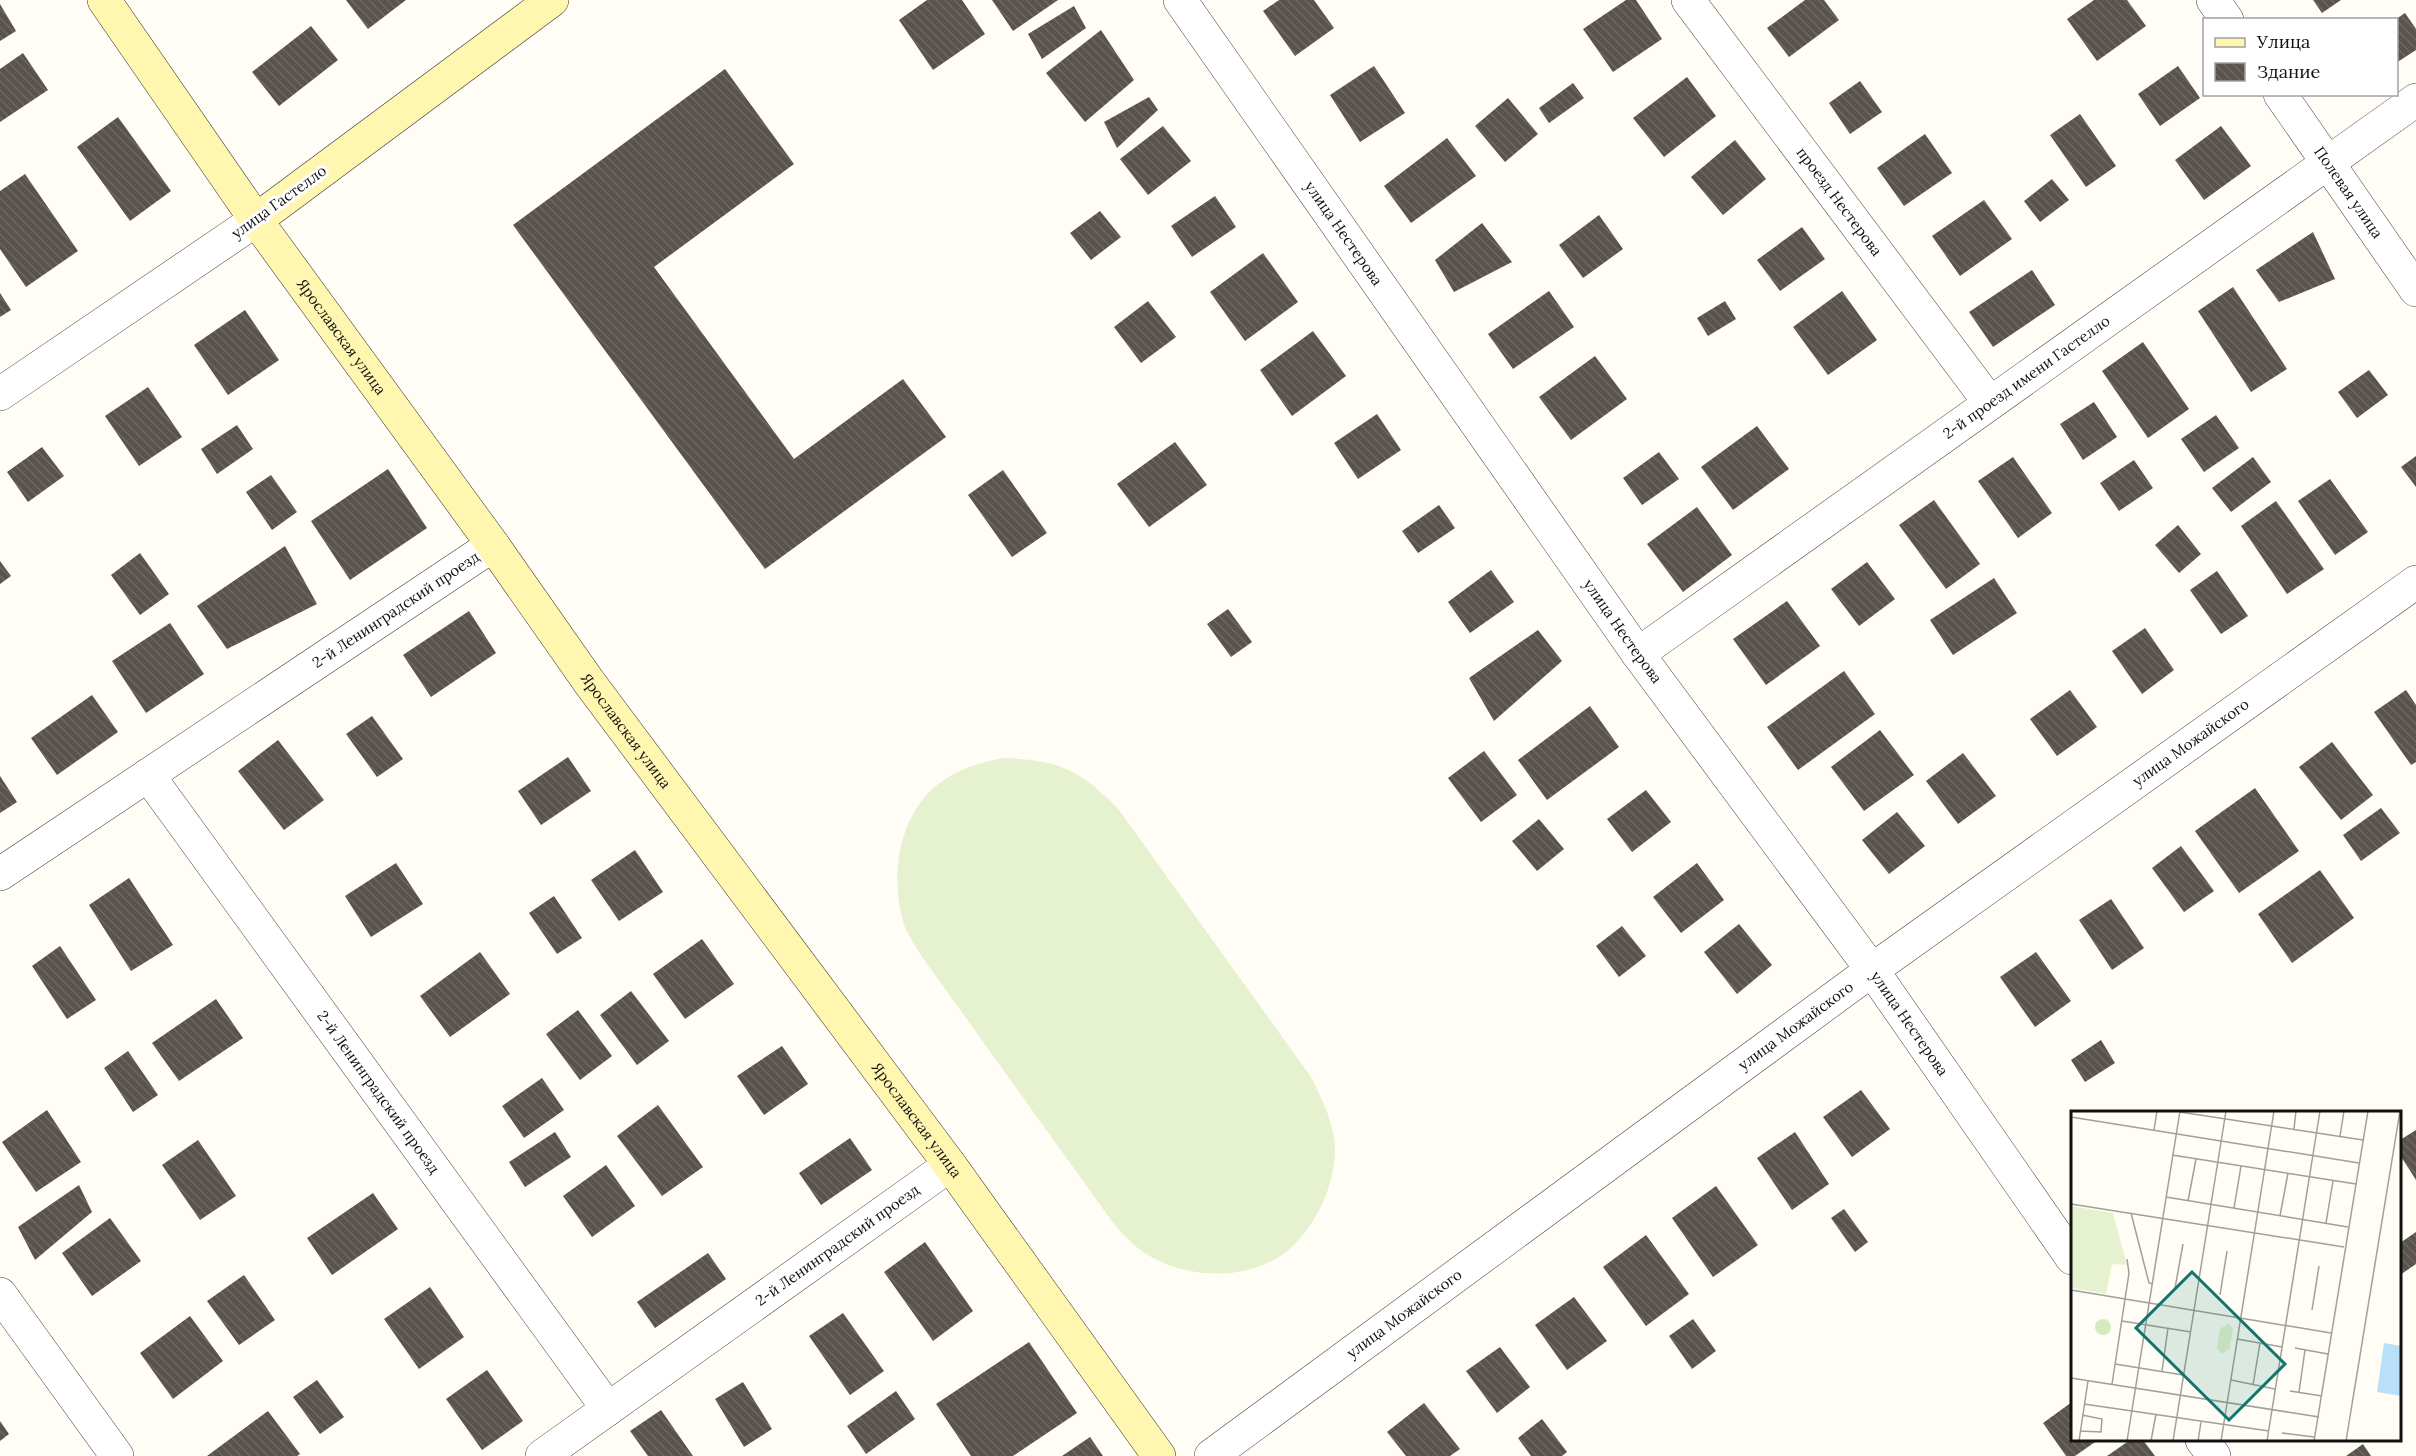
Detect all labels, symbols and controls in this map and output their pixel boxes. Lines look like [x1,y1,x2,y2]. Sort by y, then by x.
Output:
legend [2203,18,2398,96]
text: Улица [2256,30,2310,53]
text: Здание [2257,60,2320,83]
street label: проезд Нестерова [1793,143,1887,260]
street label: Полевая улица [2310,143,2387,242]
street label: улица Гастелло [227,161,330,243]
street label: улица Нестерова [1301,177,1387,289]
street label: Ярославская улица [293,275,390,399]
street label: 2-й проезд имени Гастелло [1939,311,2114,443]
street label: 2-й Ленинградский проезд [309,547,483,672]
street label: улица Нестерова [1579,575,1667,687]
street label: Ярославская улица [577,669,675,792]
street label: улица Можайского [2129,694,2253,790]
street label: улица Нестерова [1867,967,1953,1080]
street label: улица Можайского [1734,977,1857,1074]
street label: 2-й Ленинградский проезд [313,1007,444,1177]
street label: Ярославская улица [868,1058,966,1182]
inset map [2071,1111,2401,1441]
street label: 2-й Ленинградский проезд [752,1180,923,1310]
street label: улица Можайского [1343,1265,1466,1362]

